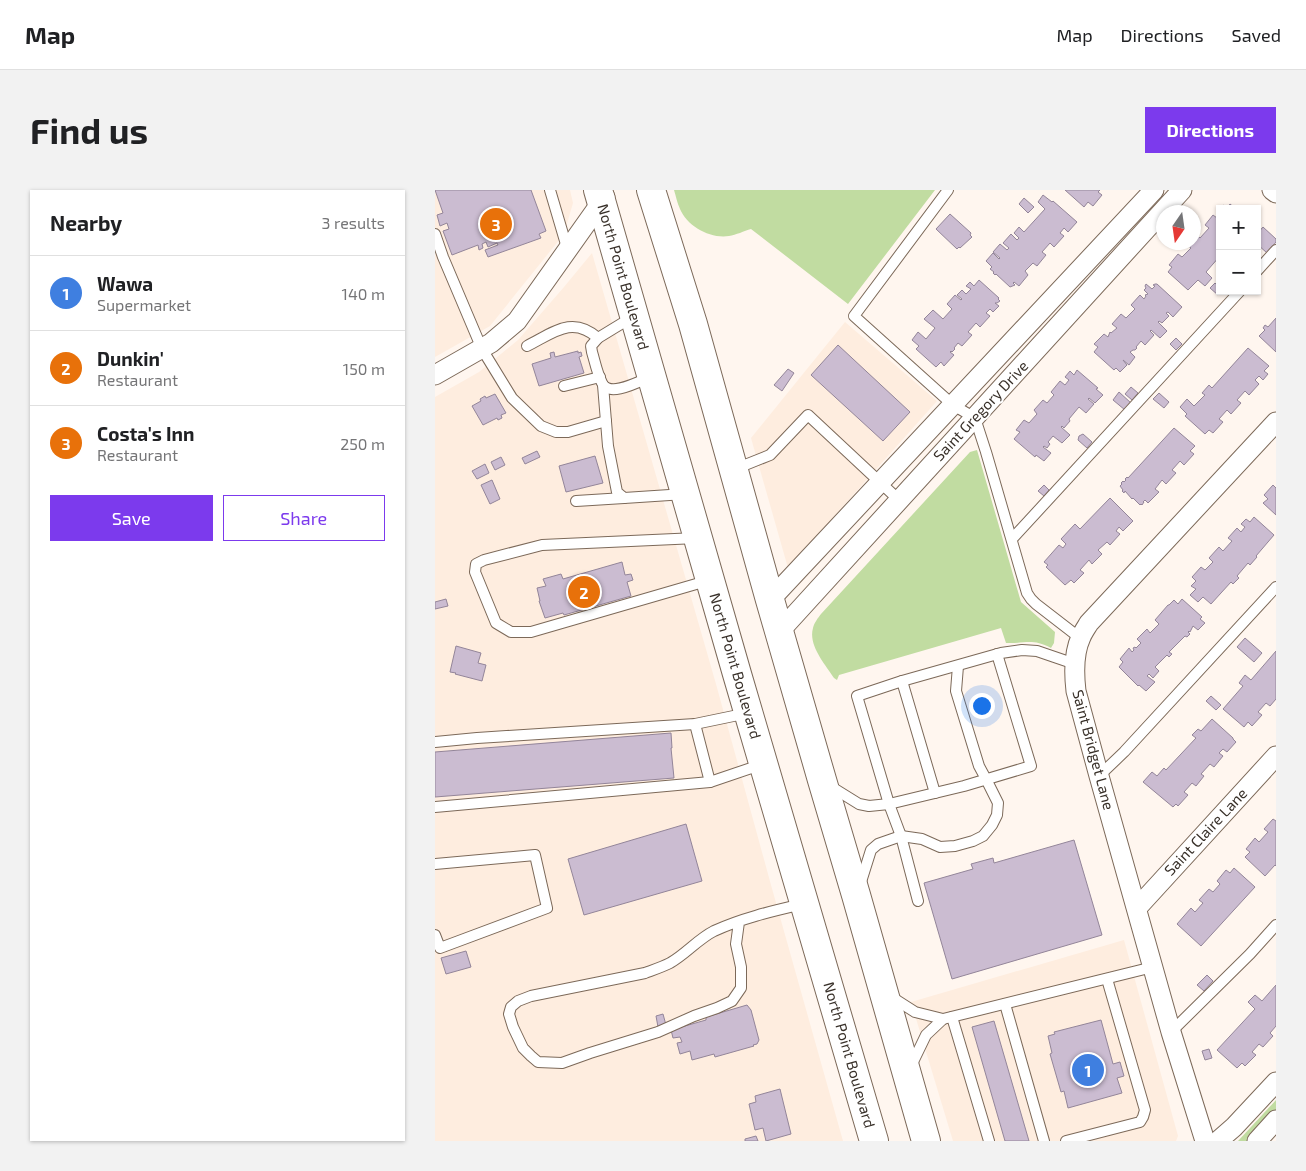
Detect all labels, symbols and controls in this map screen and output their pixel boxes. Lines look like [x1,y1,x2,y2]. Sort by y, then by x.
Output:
text: Map [25,20,75,49]
text: Map [1056,24,1093,46]
text: Directions [1121,24,1204,46]
text: Saved [1232,24,1281,46]
button: Directions [1145,107,1276,153]
text: Find us [30,109,148,151]
street label: North Point Boulevard [594,202,653,352]
pin: 3 [480,205,512,243]
north arrow [1156,205,1201,250]
map controls [1216,205,1261,295]
button: + [1216,205,1261,250]
text: Nearby [50,210,122,235]
text: 3 results [322,213,385,232]
button: − [1216,250,1261,295]
text: Wawa [97,272,153,295]
text: 1 [63,284,69,303]
text: 140 m [342,284,385,303]
text: Supermarket [97,295,191,314]
text: Dunkin' [97,347,164,370]
street label: Saint Gregory Drive [929,356,1031,464]
text: 2 [61,359,71,378]
text: 150 m [343,359,385,378]
text: Restaurant [97,370,178,389]
text: Costa's Inn [97,422,194,445]
text: 3 [61,434,71,453]
text: 250 m [340,434,385,453]
text: Restaurant [97,445,178,464]
button: Save [50,495,213,541]
button: Share [223,495,385,541]
pin: 2 [568,573,600,611]
street label: North Point Boulevard [706,591,765,741]
street label: Saint Bridget Lane [1069,688,1119,812]
your location [969,693,995,719]
street label: Saint Claire Lane [1160,784,1250,879]
street label: North Point Boulevard [820,980,879,1130]
pin: 1 [1072,1051,1104,1089]

